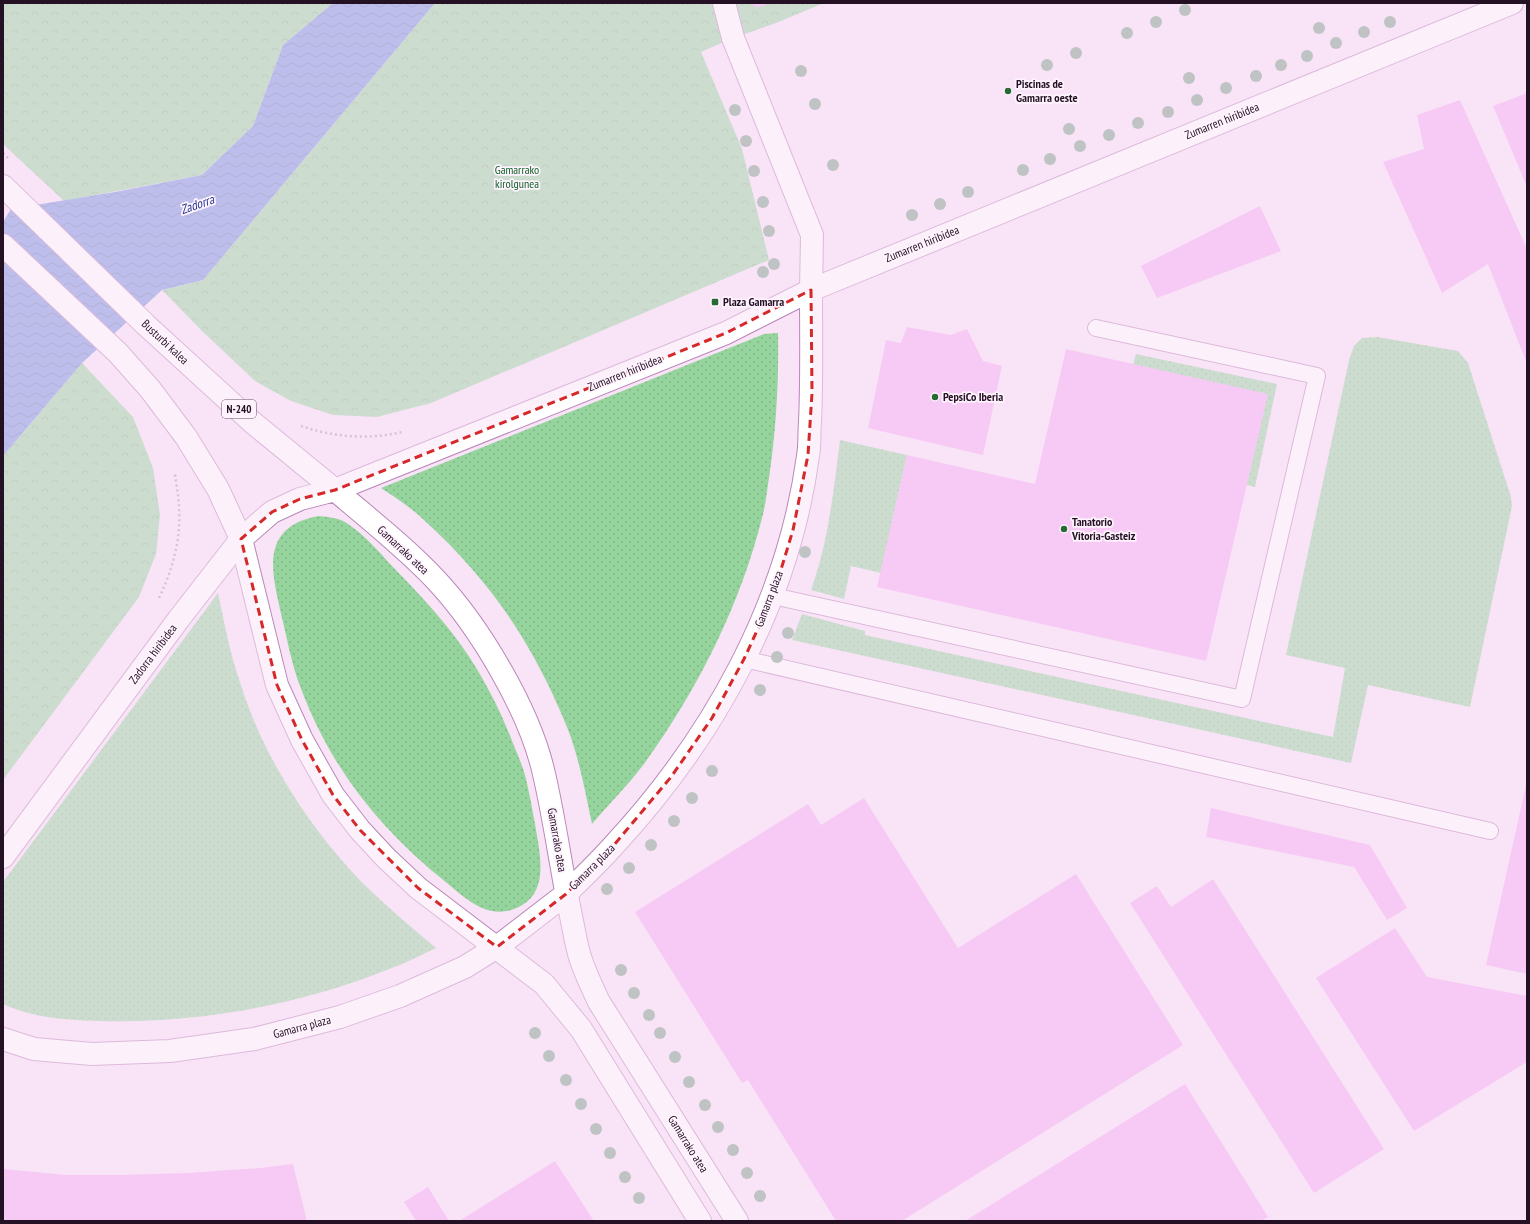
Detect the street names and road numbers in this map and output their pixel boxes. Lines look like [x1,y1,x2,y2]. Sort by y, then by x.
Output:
street label: Zumarren hiribidea [1182,99,1261,142]
street label: Zumarren hiribidea [882,222,961,265]
street label: Busturbi kalea [139,316,192,367]
street label: Zumarren hiribidea [585,351,664,394]
road number: N-240 [222,400,256,418]
street label: Gamarrako atea [375,522,432,577]
street label: Gamarra plaza [751,568,786,629]
street label: Zadorra hiribidea [125,621,180,686]
street label: Gamarrako atea [544,807,571,873]
street label: Gamarra plaza [565,840,618,893]
street label: Gamarra plaza [271,1012,333,1041]
street label: Gamarrako atea [665,1112,712,1175]

